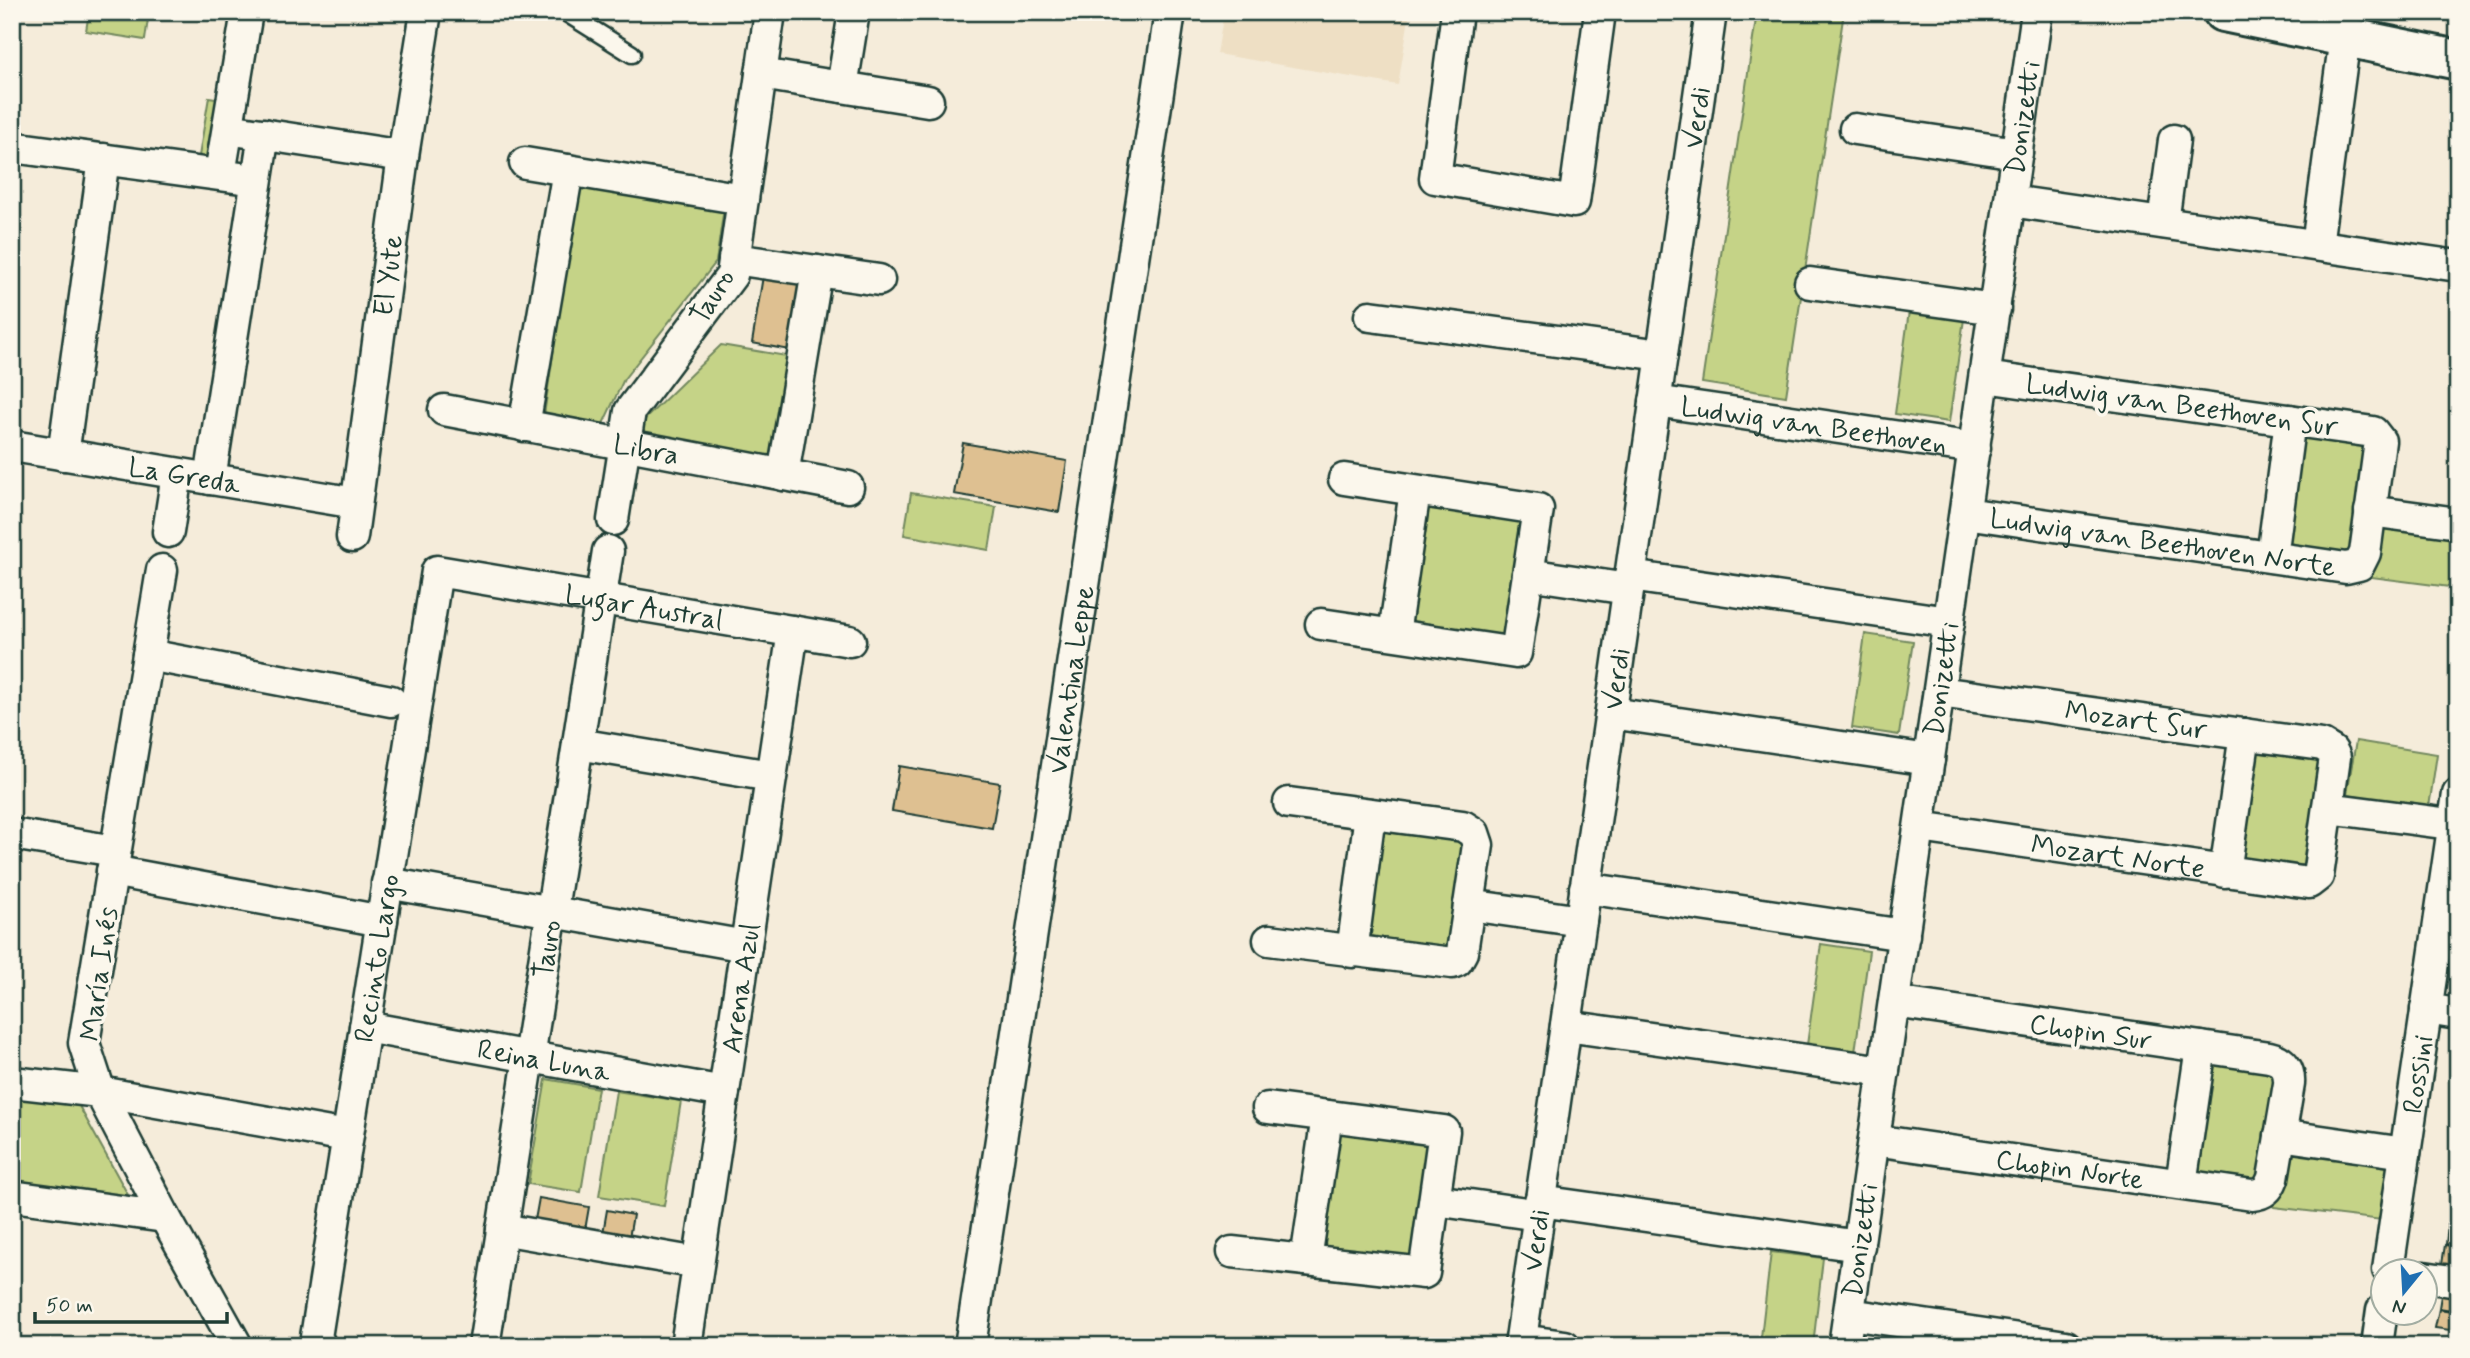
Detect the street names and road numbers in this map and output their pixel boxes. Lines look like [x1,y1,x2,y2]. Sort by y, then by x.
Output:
street label: Donizetti [1998,59,2051,178]
street label: Verdi [1676,84,1721,151]
street label: El Yute [366,233,413,319]
street label: Tauro [682,263,744,332]
street label: Ludwig van Beethoven Sur [2023,366,2341,447]
street label: Ludwig van Beethoven [1678,389,1950,465]
street label: Libra [610,427,682,475]
street label: La Greda [125,450,243,505]
street label: Ludwig van Beethoven Norte [1987,501,2338,587]
street label: Lugar Austral [562,577,726,640]
street label: Valentina Leppe [1040,583,1105,777]
street label: Donizetti [1916,620,1970,739]
street label: Verdi [1595,646,1641,713]
street label: Mozart Sur [2062,693,2210,750]
street label: Mozart Norte [2028,827,2207,889]
street label: Recinto Largo [347,872,410,1045]
street label: María Inés [73,905,128,1044]
street label: Tauro [526,917,571,981]
street label: Arena Azul [714,921,770,1056]
street label: Chopin Sur [2027,1007,2154,1060]
street label: Reina Luna [474,1032,613,1092]
street label: Rossini [2395,1033,2443,1116]
street label: Chopin Norte [1993,1142,2146,1200]
street label: Donizetti [1835,1181,1888,1300]
street label: Verdi [1515,1207,1560,1274]

